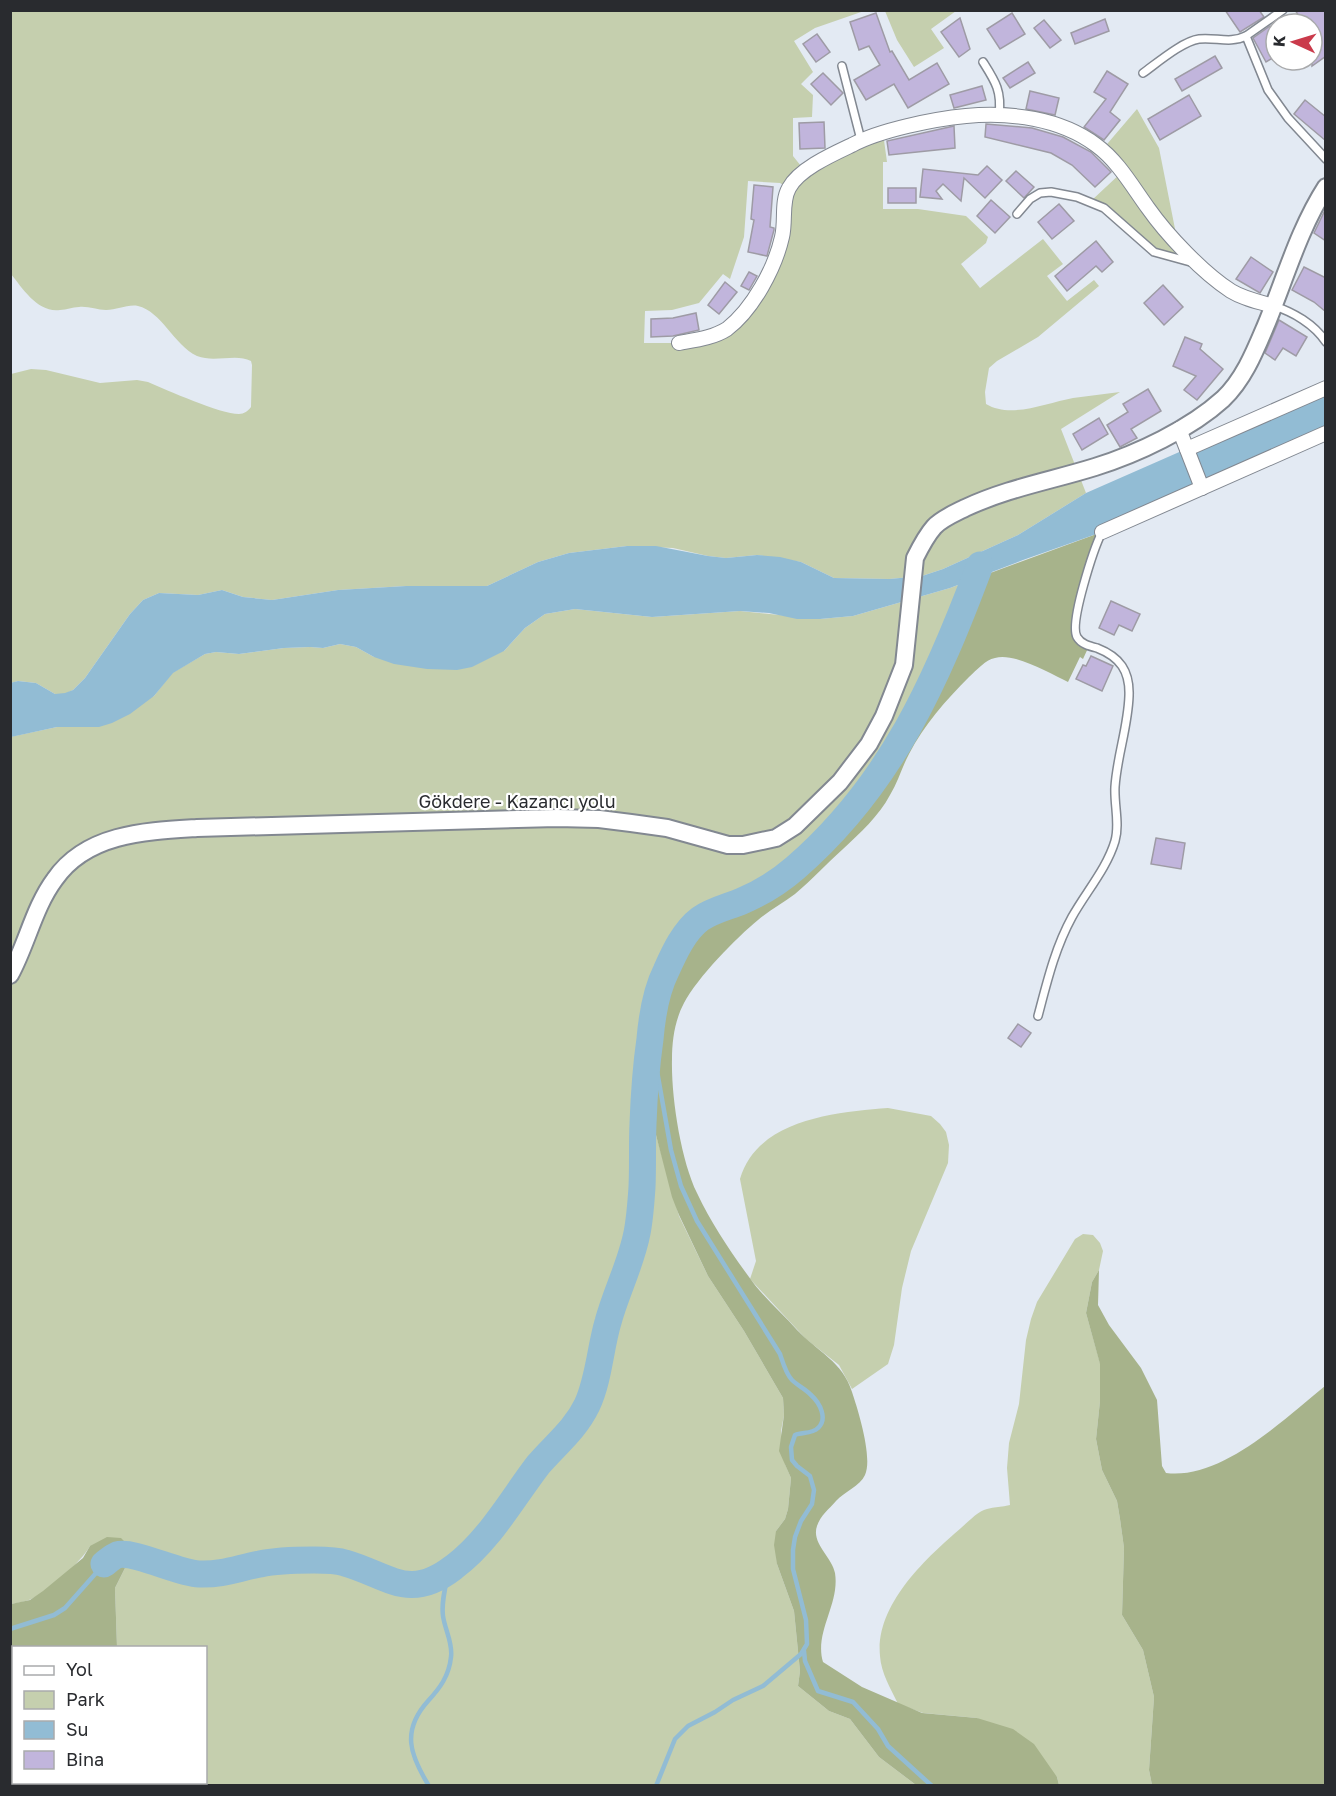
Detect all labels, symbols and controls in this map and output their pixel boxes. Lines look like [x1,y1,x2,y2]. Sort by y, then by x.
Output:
north arrow [1264,12,1324,72]
text: K [1269,34,1289,47]
street label: Gökdere - Kazancı yolu [418,790,616,812]
legend [12,1646,207,1784]
text: Yol [66,1658,93,1680]
text: Park [66,1688,105,1710]
text: Su [66,1718,88,1740]
text: Bina [66,1748,104,1770]

